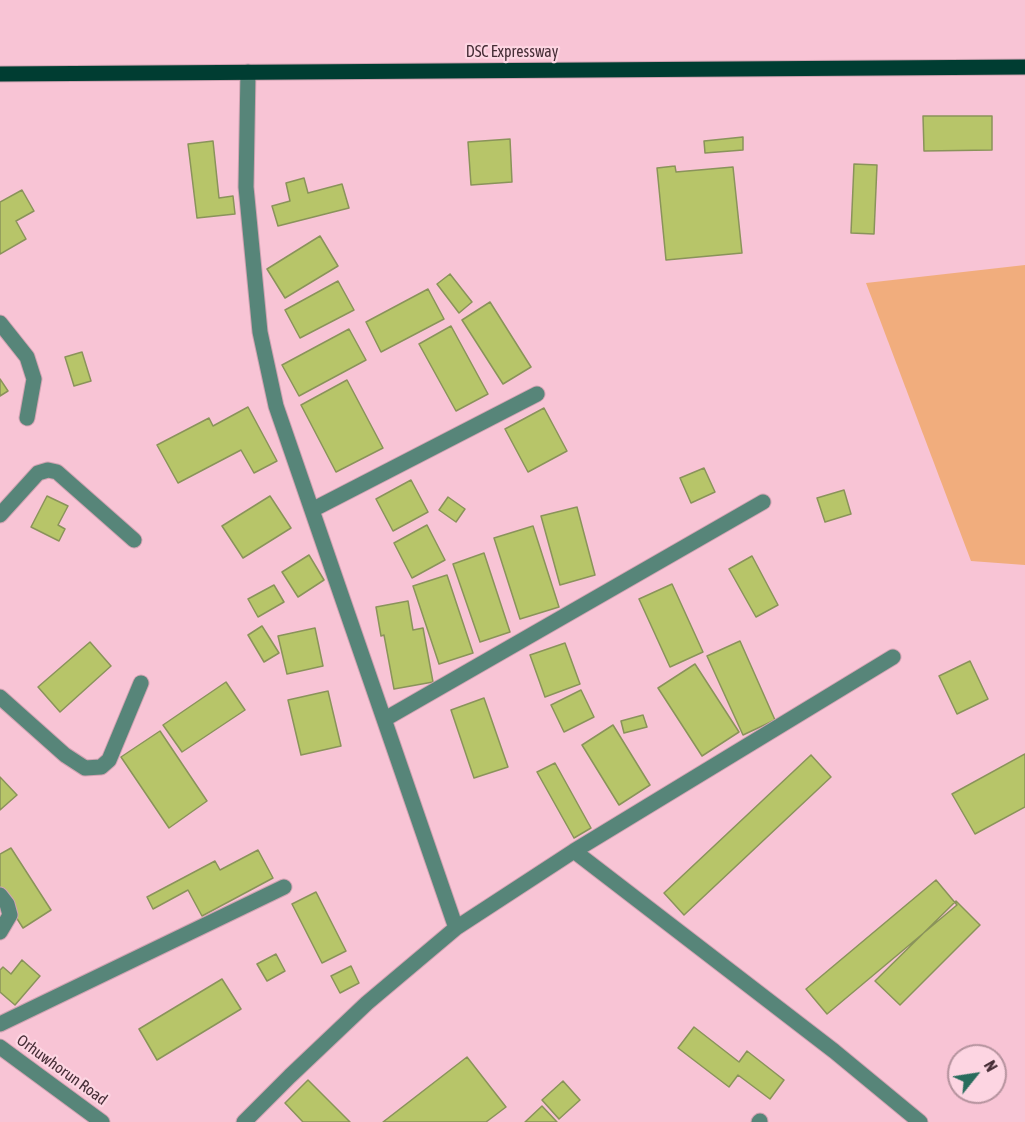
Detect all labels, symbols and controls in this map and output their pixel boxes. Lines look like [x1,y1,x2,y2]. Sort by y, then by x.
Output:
street label: DSC Expressway [466,42,558,62]
street label: Orhuwhorun Road [13,1031,111,1109]
north arrow [947,1044,1007,1104]
text: N [981,1057,1001,1075]

